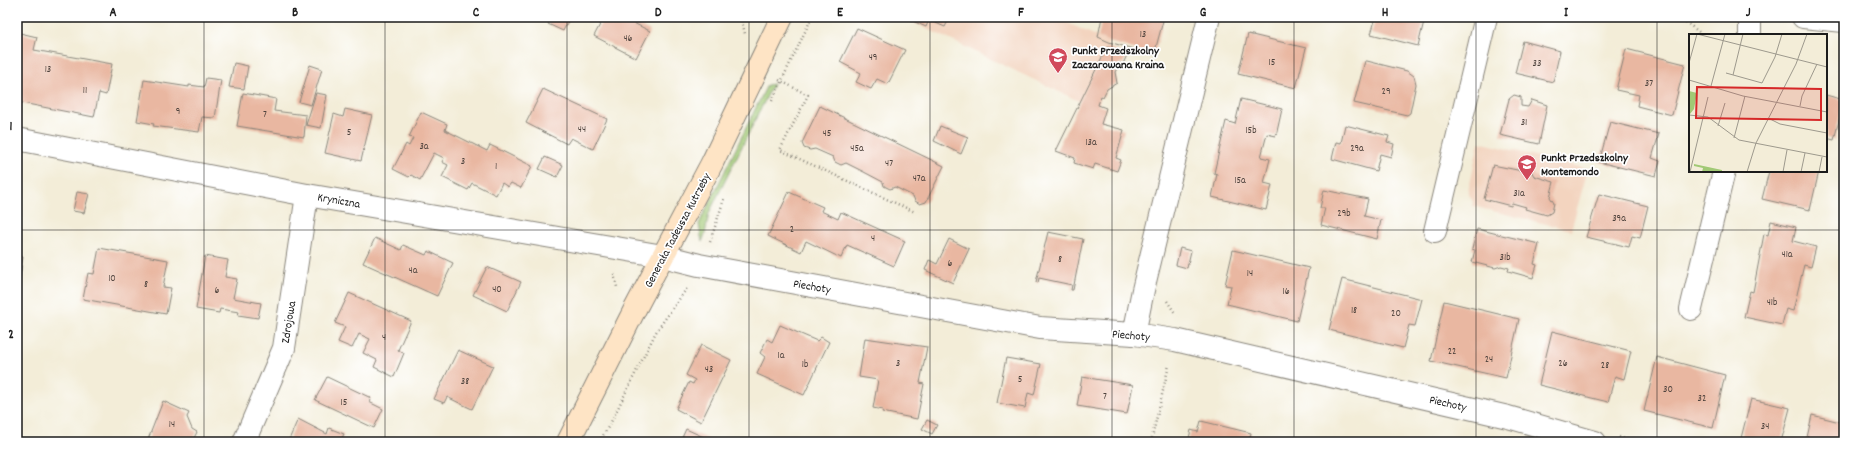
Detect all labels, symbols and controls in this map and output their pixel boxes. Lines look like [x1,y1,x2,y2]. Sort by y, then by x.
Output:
text: A [109,4,117,23]
text: B [292,4,298,23]
text: C [473,4,480,23]
text: D [655,4,662,23]
text: E [837,4,844,23]
text: F [1018,4,1024,23]
text: G [1200,4,1207,23]
text: H [1382,4,1389,23]
text: I [1564,4,1569,23]
text: J [1746,4,1751,23]
house number: 13 [1140,28,1146,42]
house number: 46 [623,32,633,46]
inset map [1689,34,1827,172]
place label: Punkt Przedszkolny Zaczarowana Kraina [1072,43,1165,74]
school or university icon: Punkt Przedszkolny Zaczarowana Kraina [1047,46,1069,74]
house number: 49 [869,51,877,65]
house number: 15 [1269,56,1276,70]
house number: 33 [1533,57,1541,71]
house number: 13 [45,63,51,77]
house number: 37 [1645,77,1653,91]
house number: 11 [83,84,87,98]
house number: 29 [1382,85,1390,99]
house number: 9 [176,105,180,119]
house number: 7 [263,108,267,122]
house number: 31 [1521,116,1527,130]
text: 1 [10,118,13,137]
house number: 44 [578,123,586,137]
house number: 15b [1245,124,1257,138]
house number: 5 [347,126,352,140]
house number: 45 [823,127,832,141]
house number: 13a [1085,136,1097,150]
house number: 3a [419,140,429,154]
house number: 45a [850,142,864,156]
house number: 29a [1350,142,1364,156]
place label: Punkt Przedszkolny Montemondo [1541,150,1629,181]
school or university icon: Punkt Przedszkolny Montemondo [1516,153,1538,181]
house number: 3 [461,155,465,169]
house number: 47 [885,157,893,171]
house number: 1 [495,160,497,174]
street label: Generała Tadeusza Kutrzeby [641,169,716,291]
house number: 47a [913,172,926,186]
house number: 15a [1234,174,1246,188]
house number: 31a [1513,187,1525,201]
street label: Kryniczna [316,189,362,214]
house number: 29b [1337,207,1351,221]
house number: 39a [1612,212,1626,226]
house number: 2 [790,223,794,237]
house number: 4 [871,232,875,246]
house number: 41a [1781,248,1793,262]
house number: 31b [1500,251,1510,265]
house number: 8 [1058,253,1062,267]
house number: 6 [948,257,953,271]
house number: 4a [409,264,418,278]
house number: 14 [1247,267,1253,281]
house number: 10 [108,272,116,286]
street label: Piechoty [792,276,833,299]
house number: 8 [144,278,148,292]
house number: 40 [492,283,502,297]
house number: 6 [215,284,220,298]
house number: 16 [1282,285,1290,299]
house number: 41b [1767,296,1777,310]
street label: Zdrojowa [278,300,301,345]
house number: 18 [1351,304,1357,318]
house number: 20 [1391,307,1401,321]
text: 2 [8,326,14,345]
street label: Piechoty [1111,326,1152,347]
house number: 4 [382,331,386,345]
house number: 22 [1448,345,1456,359]
house number: 1a [778,349,785,363]
house number: 24 [1485,353,1493,367]
house number: 3 [896,357,900,371]
house number: 26 [1558,357,1568,371]
house number: 1b [802,358,808,372]
house number: 28 [1601,359,1609,373]
house number: 43 [705,363,713,377]
house number: 5 [1018,373,1023,387]
house number: 38 [461,375,469,389]
house number: 30 [1663,383,1673,397]
house number: 7 [1103,390,1107,404]
street label: Piechoty [1427,392,1469,417]
house number: 32 [1698,392,1706,406]
house number: 15 [341,396,348,410]
house number: 14 [169,418,175,432]
house number: 34 [1761,420,1769,434]

